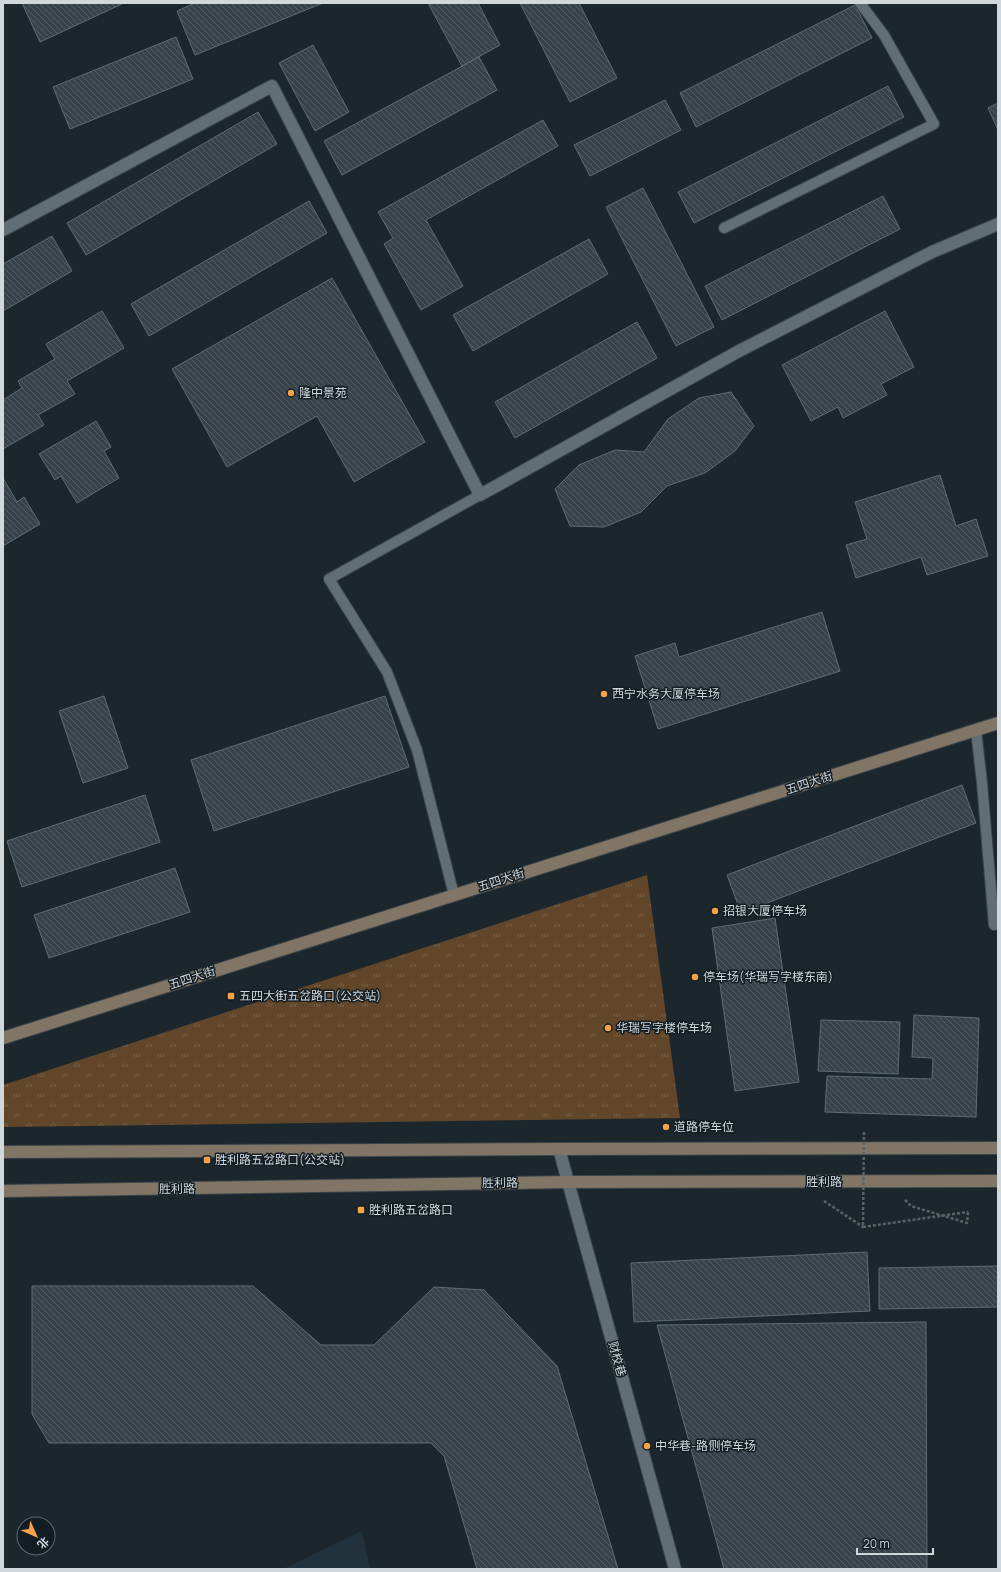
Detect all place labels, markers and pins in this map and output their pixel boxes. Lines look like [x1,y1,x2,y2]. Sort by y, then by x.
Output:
place label: 隆中景苑 [299,384,347,401]
marker: 隆中景苑 [286,388,296,398]
place label: 西宁水务大厦停车场 [612,685,720,702]
marker: 西宁水务大厦停车场 [599,689,609,699]
place label: 招银大厦停车场 [723,902,807,919]
marker: 招银大厦停车场 [710,906,720,916]
place label: 停车场(华瑞写字楼东南) [703,968,833,985]
marker: 停车场(华瑞写字楼东南) [690,972,700,982]
place label: 五四大街五岔路口(公交站) [239,987,381,1004]
marker: 五四大街五岔路口(公交站) [226,991,236,1001]
place label: 华瑞写字楼停车场 [616,1019,712,1036]
marker: 华瑞写字楼停车场 [603,1023,613,1033]
place label: 道路停车位 [674,1118,734,1135]
marker: 道路停车位 [661,1122,671,1132]
place label: 胜利路五岔路口(公交站) [215,1151,345,1168]
marker: 胜利路五岔路口(公交站) [202,1155,212,1165]
place label: 胜利路五岔路口 [369,1201,453,1218]
marker: 胜利路五岔路口 [356,1205,366,1215]
place label: 中华巷-路侧停车场 [655,1437,756,1454]
marker: 中华巷-路侧停车场 [642,1441,652,1451]

